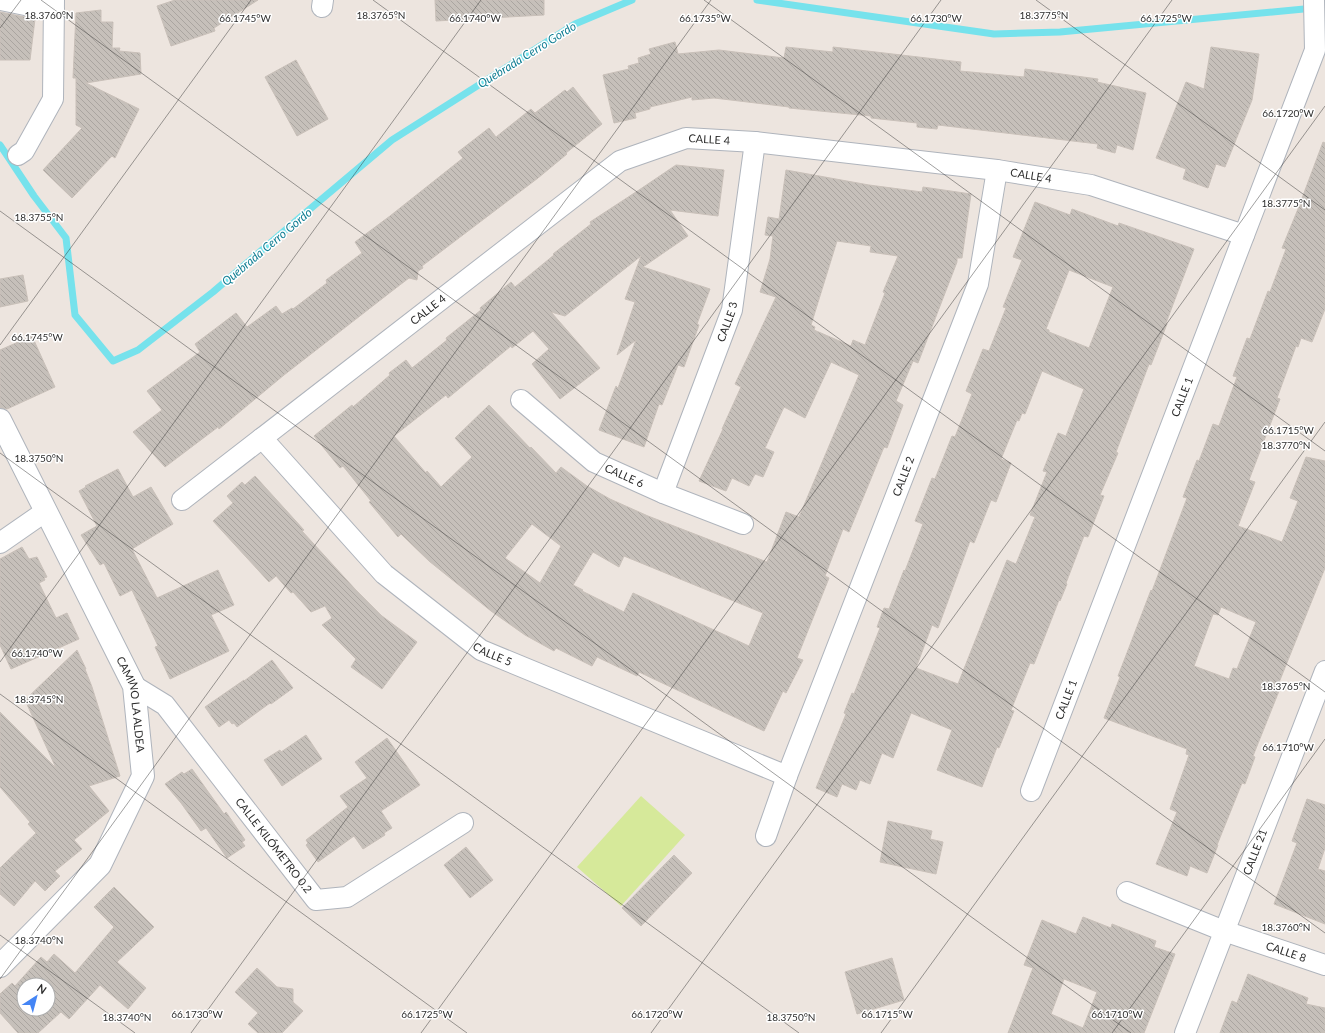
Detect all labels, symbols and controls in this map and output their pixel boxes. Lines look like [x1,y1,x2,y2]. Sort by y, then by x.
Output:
text: 18.3760°N [25,9,73,21]
text: 18.3765°N [357,9,405,21]
text: 18.3775°N [1020,9,1068,21]
text: 66.1745°W [219,12,271,24]
text: 66.1740°W [449,12,501,24]
text: 66.1735°W [679,12,731,24]
text: 66.1730°W [910,12,962,24]
text: 66.1725°W [1140,12,1192,24]
water label: Quebrada Cerro Gordo [475,18,579,91]
text: 66.1720°W [1262,107,1314,119]
street label: CALLE 4 [688,131,731,147]
street label: CALLE 4 [1010,165,1053,185]
text: 18.3775°N [1262,197,1310,209]
water label: Quebrada Cerro Gordo [218,204,315,289]
text: 18.3755°N [15,211,63,223]
street label: CALLE 4 [407,291,449,327]
street label: CALLE 3 [714,301,739,343]
text: 66.1745°W [11,331,63,343]
street label: CALLE 1 [1168,375,1195,419]
text: 66.1715°W [1262,424,1314,436]
text: 18.3770°N [1262,439,1310,451]
text: 18.3750°N [15,452,63,464]
street label: CALLE 2 [889,454,916,498]
street label: CALLE 6 [603,461,646,490]
street label: CALLE 5 [470,639,514,668]
text: 66.1740°W [11,647,63,659]
street label: CAMINO LA ALDEA [114,654,148,753]
street label: CALLE 1 [1052,678,1079,721]
text: 18.3765°N [1262,680,1310,692]
text: 18.3745°N [15,693,63,705]
text: 66.1710°W [1262,741,1314,753]
street label: CALLE KILÓMETRO 0.2 [233,795,315,895]
street label: CALLE 21 [1240,827,1269,877]
text: 18.3760°N [1262,921,1310,933]
text: 18.3740°N [15,934,63,946]
street label: CALLE 8 [1264,939,1308,964]
north arrow [16,977,56,1017]
text: N [35,981,49,996]
text: 66.1730°W [171,1008,223,1020]
text: 66.1725°W [401,1008,453,1020]
text: 66.1720°W [631,1008,683,1020]
text: 66.1715°W [861,1008,913,1020]
text: 66.1710°W [1091,1008,1143,1020]
text: 18.3740°N [103,1011,151,1023]
text: 18.3750°N [767,1011,815,1023]

